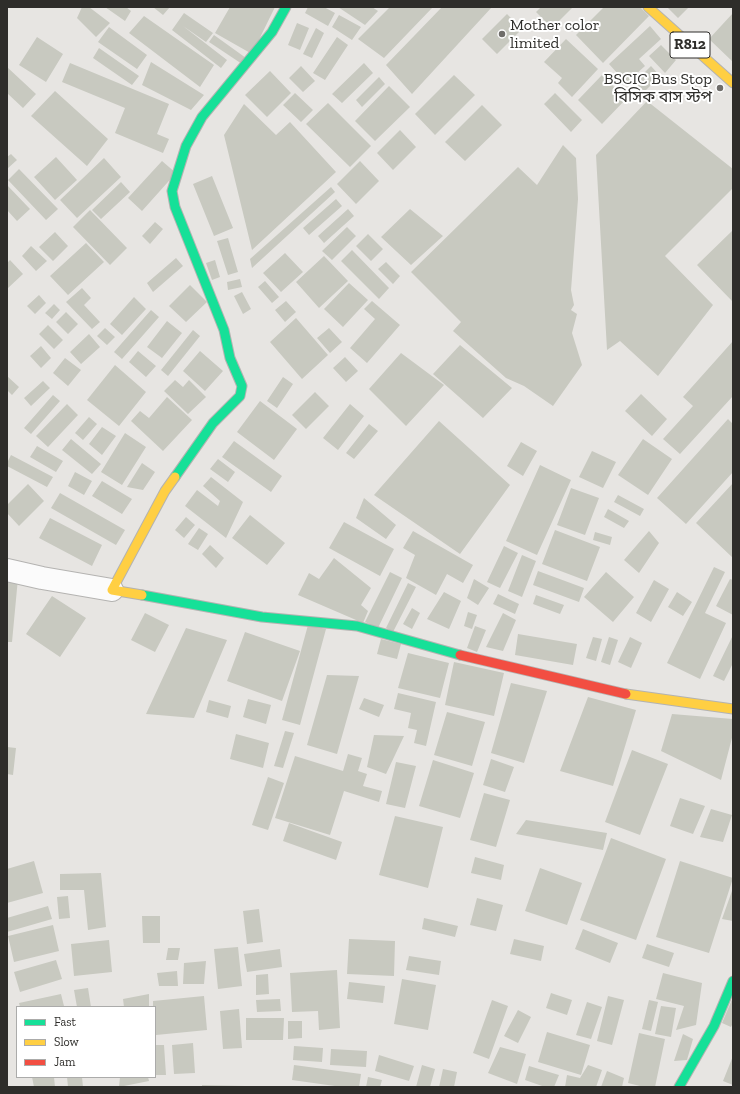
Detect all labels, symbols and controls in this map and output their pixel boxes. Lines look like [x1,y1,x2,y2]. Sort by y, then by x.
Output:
place label: Mother color limited [510,15,600,53]
marker: Mother color limited [497,29,507,39]
road number: R812 [670,32,710,58]
place label: BSCIC Bus Stop বিসিক বাস স্টপ [604,69,712,107]
marker: BSCIC Bus Stop বিসিক বাস স্টপ [715,83,725,93]
legend [16,1006,156,1078]
text: Fast [54,1015,76,1029]
text: Slow [54,1035,79,1049]
text: Jam [54,1055,75,1069]

